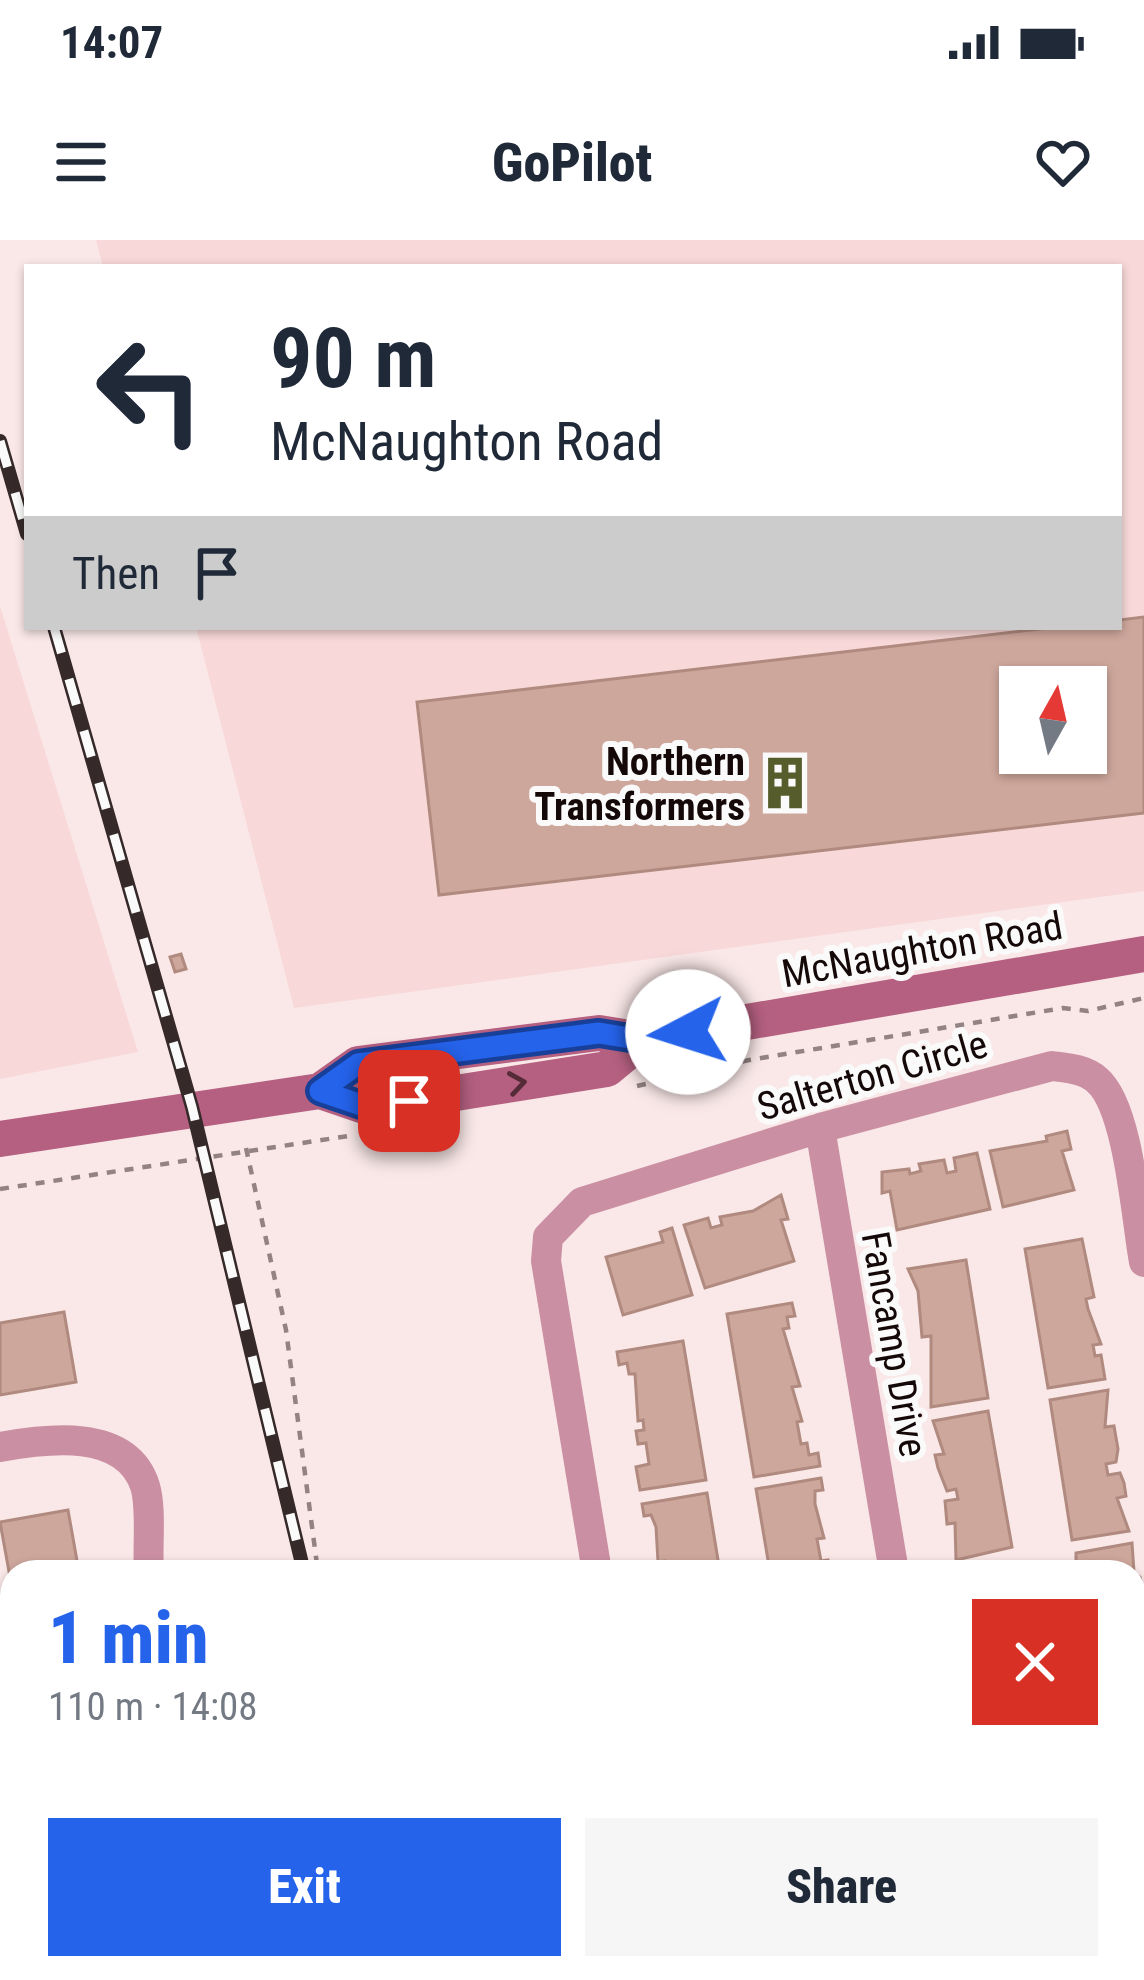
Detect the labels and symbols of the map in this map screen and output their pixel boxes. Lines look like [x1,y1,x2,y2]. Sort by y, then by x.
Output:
north arrow [999,666,1107,774]
place label: Northern Transformers [534,739,745,830]
building icon: Northern Transformers [756,754,814,812]
street label: McNaughton Road [778,903,1066,997]
position arrow [625,969,751,1095]
street label: Salterton Circle [752,1021,992,1131]
pin [358,1050,460,1152]
one-way arrow [506,1072,526,1097]
street label: Fancamp Drive [852,1228,936,1460]

